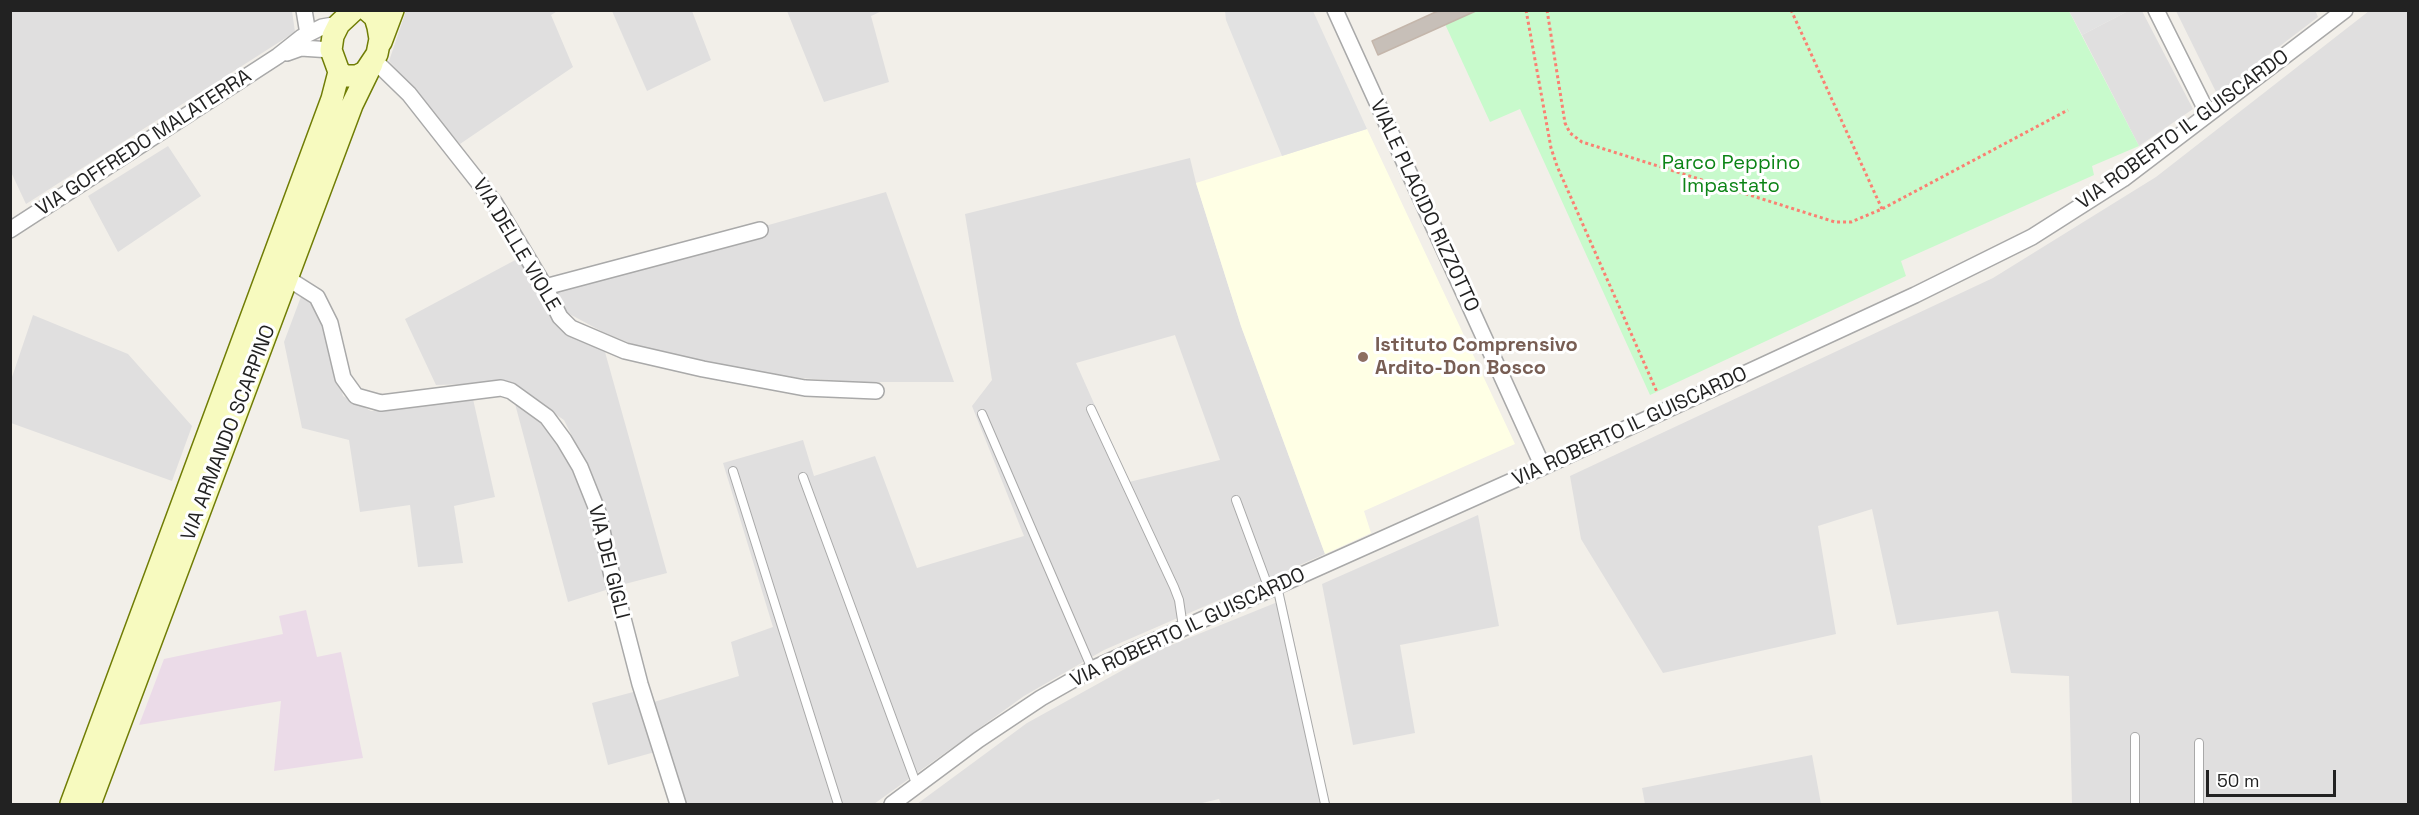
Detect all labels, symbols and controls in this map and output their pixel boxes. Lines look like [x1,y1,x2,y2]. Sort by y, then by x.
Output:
street label: VIA ROBERTO IL GUISCARDO [2072,45,2294,215]
street label: VIA GOFFREDO MALATERRA [32,64,256,222]
street label: VIALE PLACIDO RIZZOTTO [1364,96,1484,316]
park label: Parco Peppino Impastato [1662,152,1800,199]
street label: VIA DELLE VIOLE [467,174,565,316]
street label: VIA ARMANDO SCARPINO [177,322,281,544]
place label: Istituto Comprensivo Ardito-Don Bosco [1375,334,1578,381]
marker: Istituto Comprensivo Ardito-Don Bosco [1356,350,1370,364]
street label: VIA ROBERTO IL GUISCARDO [1509,362,1751,492]
street label: VIA DEI GIGLI [582,503,634,621]
street label: VIA ROBERTO IL GUISCARDO [1067,563,1309,693]
scale bar [2209,758,2340,796]
text: 50 m [2217,769,2259,792]

